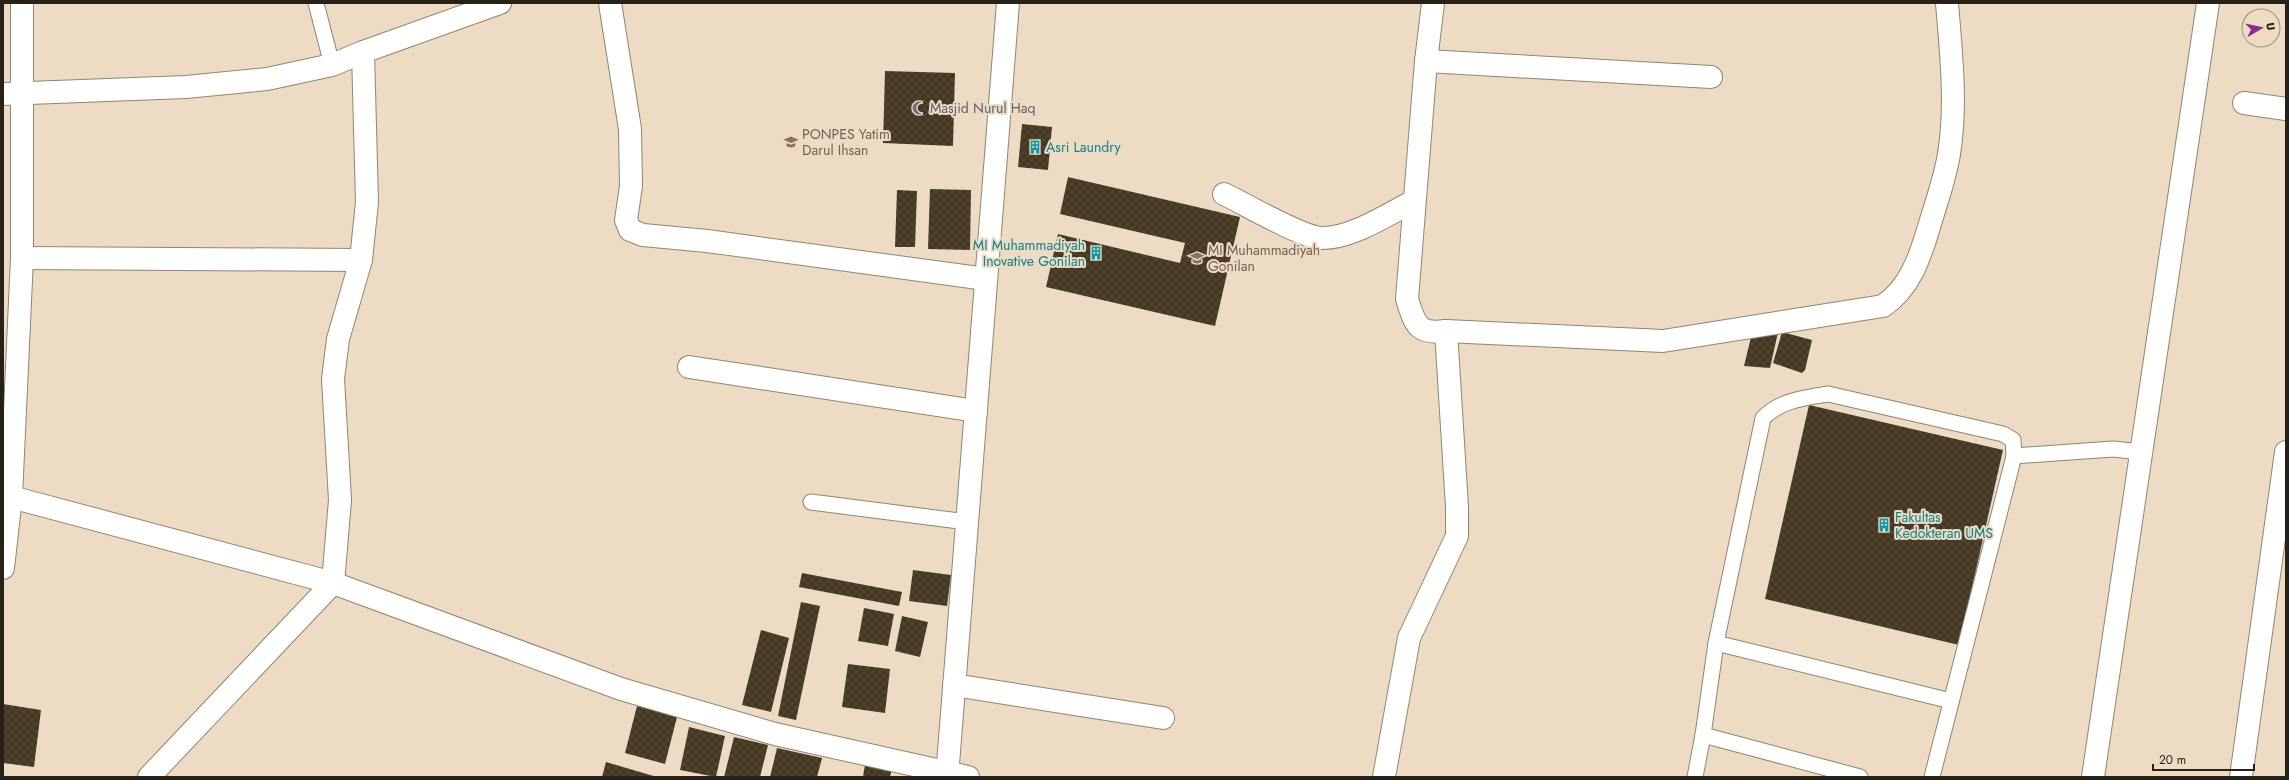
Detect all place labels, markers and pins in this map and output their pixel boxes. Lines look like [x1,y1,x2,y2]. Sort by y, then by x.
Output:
place label: Masjid Nurul Haq [930,98,1036,118]
mosque icon: Masjid Nurul Haq [911,100,927,116]
place label: PONPES Yatim Darul Ihsan [802,124,890,160]
school or university icon: PONPES Yatim Darul Ihsan [783,134,799,150]
place label: Asri Laundry [1046,137,1121,157]
building icon: Asri Laundry [1027,139,1043,155]
place label: MI Muhammadiyah Inovative Gonilan [973,235,1085,271]
place label: MI Muhammadiyah Gonilan [1208,240,1320,276]
building icon: MI Muhammadiyah Inovative Gonilan [1088,245,1104,261]
school or university icon: MI Muhammadiyah Gonilan [1189,250,1205,266]
place label: Fakultas Kedokteran UMS [1895,507,1993,543]
building icon: Fakultas Kedokteran UMS [1876,517,1892,533]

